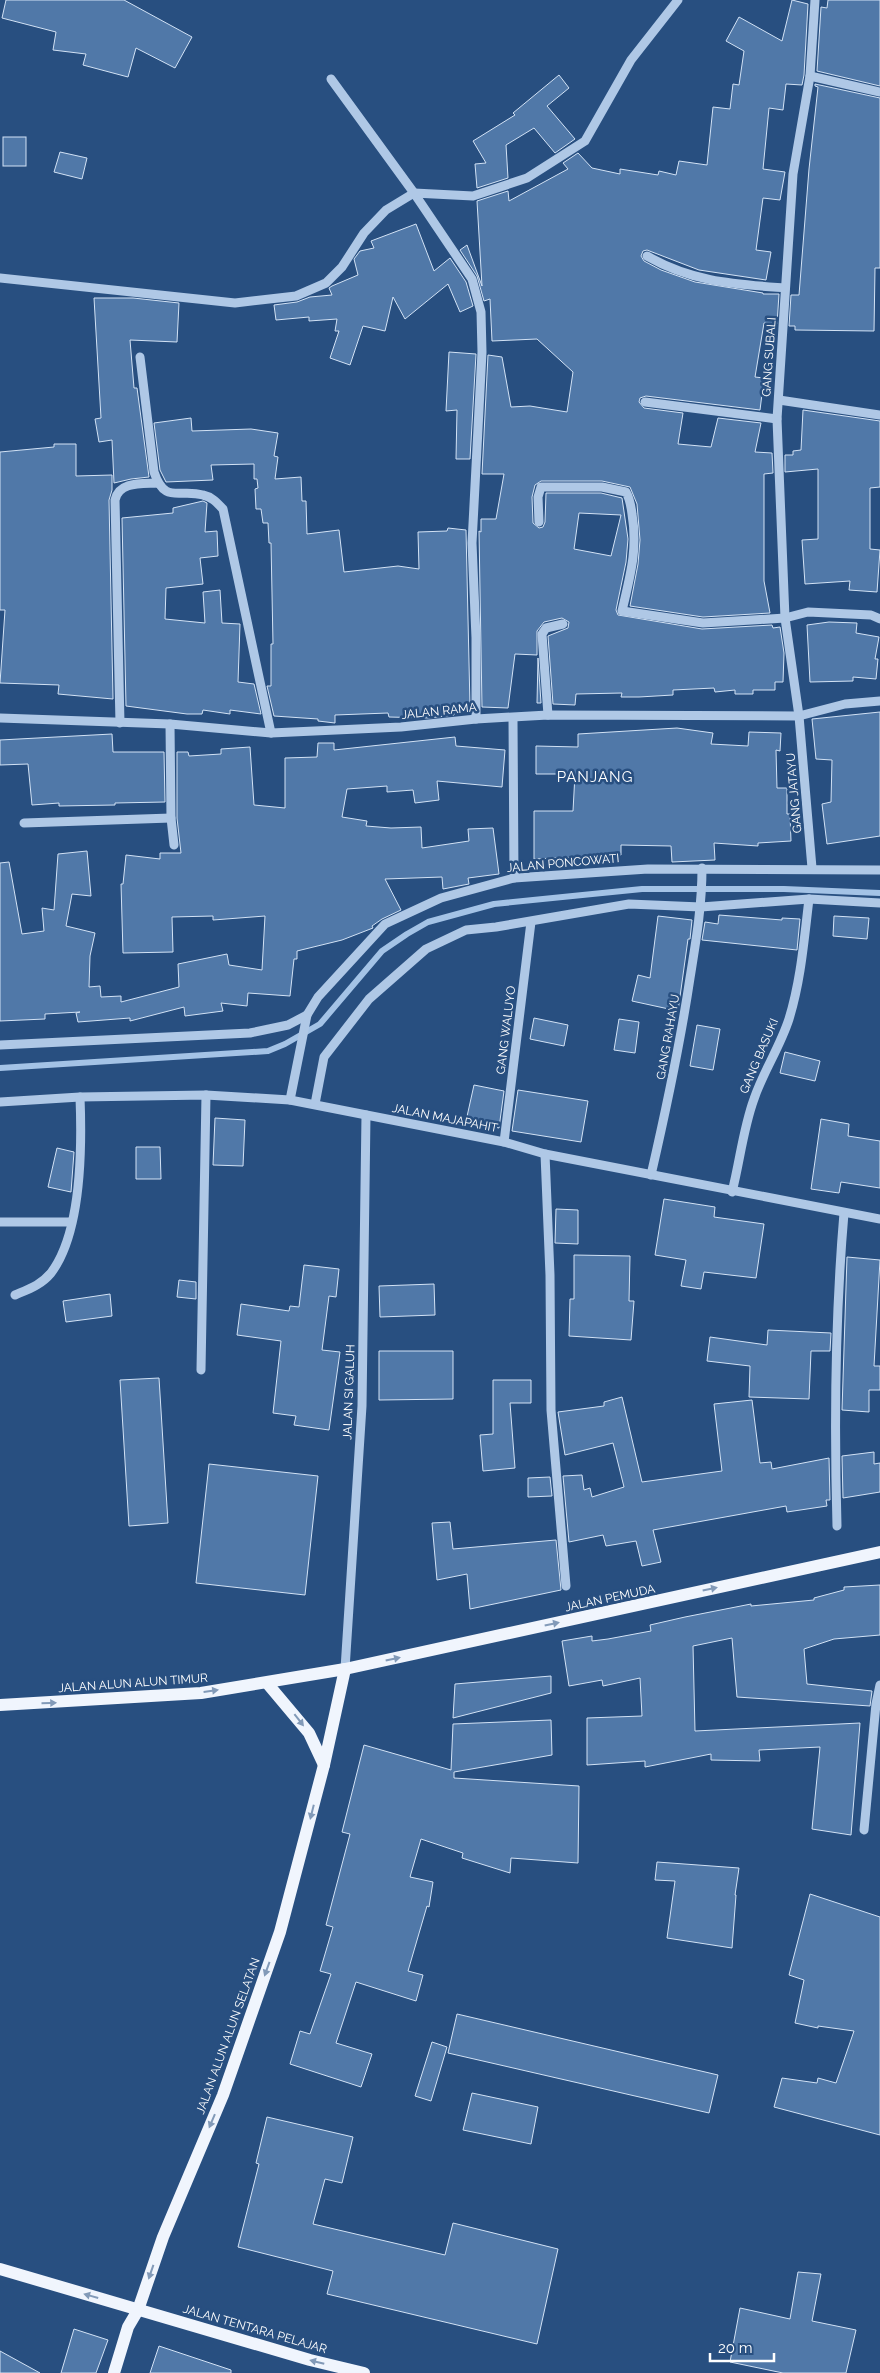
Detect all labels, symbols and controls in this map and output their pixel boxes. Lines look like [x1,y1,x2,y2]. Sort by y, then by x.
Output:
street label: GANG SUBALI [759,317,779,397]
street label: JALAN RAMA [401,700,477,722]
street label: GANG JATAYU [784,752,804,834]
district label: PANJANG [557,768,633,786]
street label: JALAN PONCOWATI [506,851,620,875]
street label: GANG WALUYO [494,985,518,1075]
street label: GANG RAHAYU [654,993,682,1081]
street label: GANG BASUKI [737,1016,781,1096]
street label: JALAN MAJAPAHIT [391,1101,500,1135]
street label: JALAN SI GALUH [340,1344,358,1440]
street label: JALAN PEMUDA [564,1582,656,1614]
one-way arrow [703,1585,719,1593]
one-way arrow [544,1620,560,1628]
one-way arrow [385,1655,401,1663]
street label: JALAN ALUN ALUN TIMUR [58,1671,208,1695]
one-way arrow [203,1687,219,1695]
one-way arrow [41,1699,57,1707]
one-way arrow [294,1713,304,1727]
one-way arrow [308,1805,316,1820]
street label: JALAN ALUN ALUN SELATAN [193,1956,263,2116]
one-way arrow [263,1961,270,1976]
one-way arrow [207,2114,215,2128]
one-way arrow [147,2264,154,2279]
one-way arrow [83,2291,98,2299]
street label: JALAN TENTARA PELAJAR [181,2302,329,2356]
scale bar [710,2330,774,2362]
text: 20 m [718,2339,753,2357]
one-way arrow [309,2358,324,2366]

